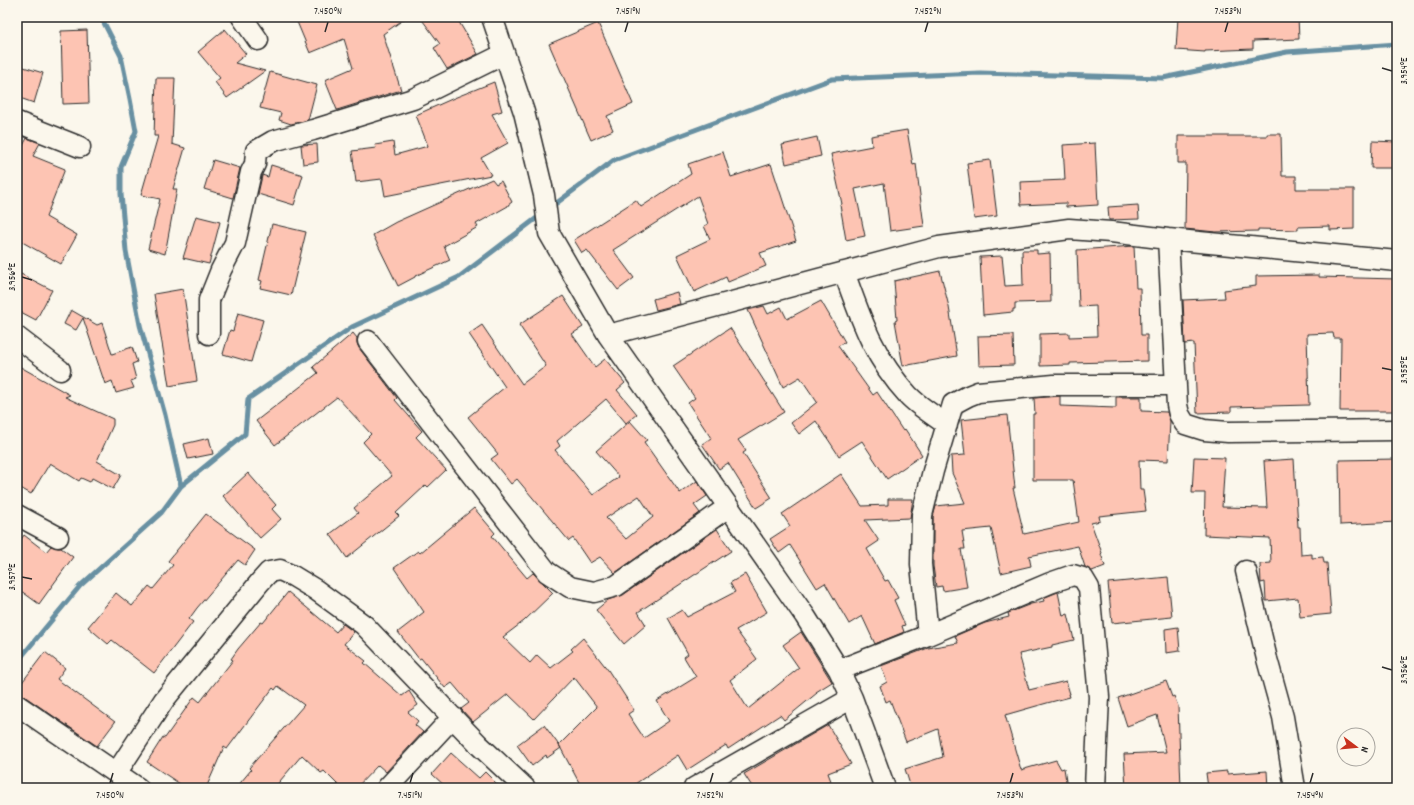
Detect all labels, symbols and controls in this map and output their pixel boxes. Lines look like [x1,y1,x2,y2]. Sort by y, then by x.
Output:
text: 7.450°N [314,5,342,19]
text: 7.451°N [616,5,640,19]
text: 7.452°N [915,5,941,19]
text: 7.453°N [1215,5,1241,19]
text: 3.954°E [1398,57,1412,85]
text: 3.956°E [6,263,20,291]
text: 3.955°E [1398,356,1412,384]
text: 3.957°E [6,563,20,590]
text: 3.956°E [1398,656,1412,684]
north arrow [1336,727,1376,767]
text: N [1355,744,1372,755]
text: 7.450°N [96,789,124,803]
text: 7.451°N [398,789,422,803]
text: 7.452°N [697,789,723,803]
text: 7.453°N [997,789,1023,803]
text: 7.454°N [1297,789,1323,803]

